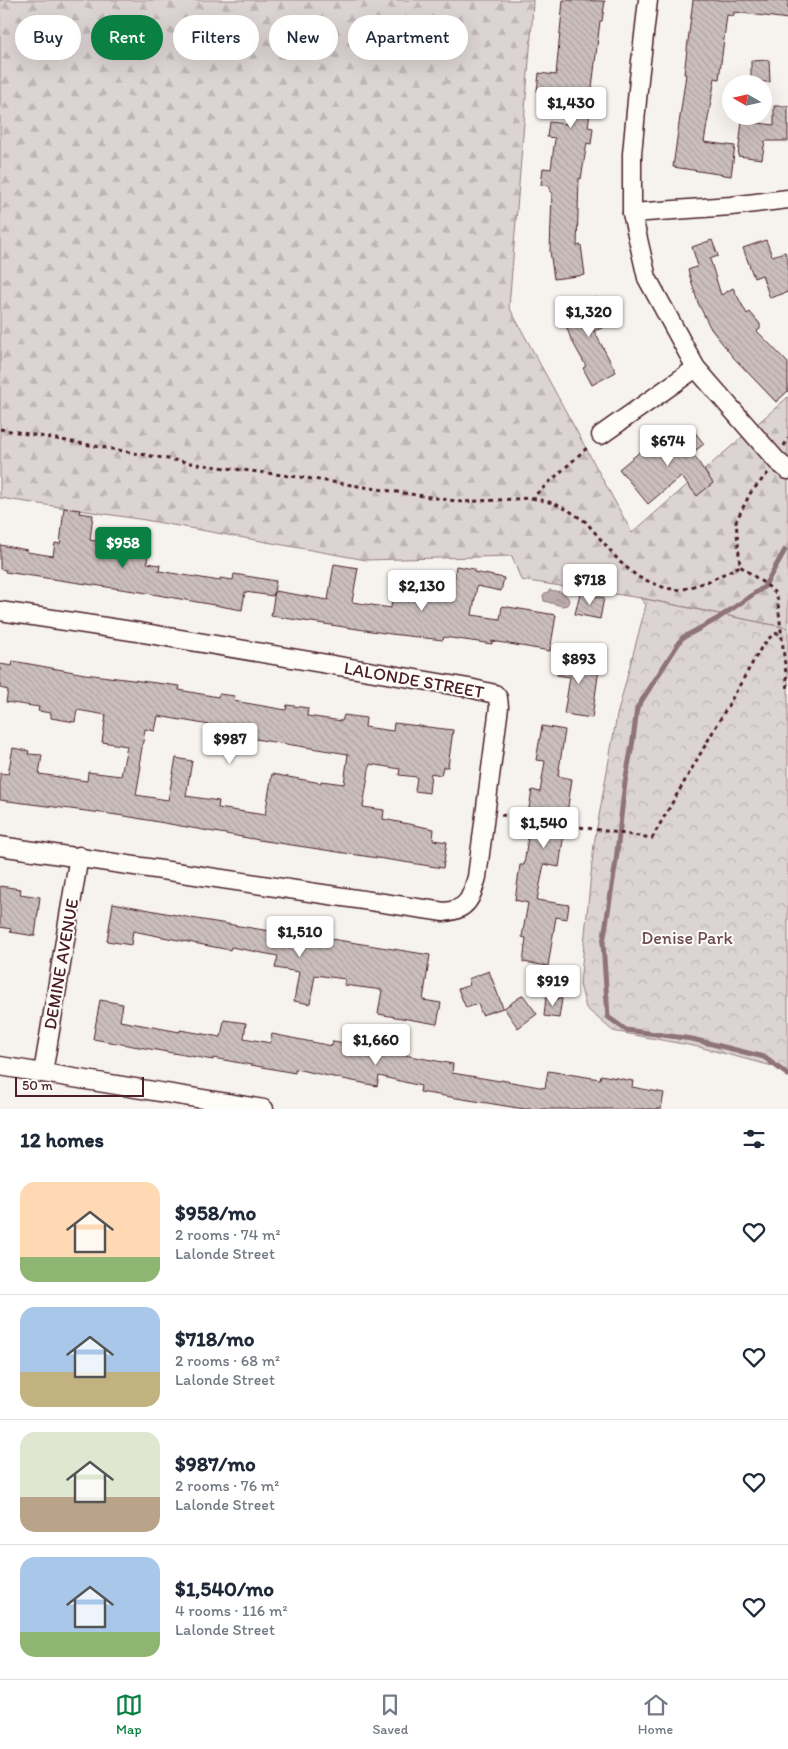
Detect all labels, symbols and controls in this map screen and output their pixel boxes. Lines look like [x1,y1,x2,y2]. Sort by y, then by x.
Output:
chip: Buy [15,15,81,60]
chip: Rent [91,15,163,60]
chip: Filters [173,15,259,60]
chip: New [269,15,338,60]
chip: Apartment [348,15,468,60]
north arrow [722,75,772,125]
map controls [722,75,772,125]
pin: $1,430 [530,86,612,129]
text: $1,430 [547,93,595,112]
pin: $1,320 [548,296,630,338]
text: $1,320 [566,302,612,321]
pin: $674 [638,424,698,467]
text: $674 [651,431,685,450]
pin: $958 [93,526,153,569]
text: $958 [106,533,140,552]
pin: $718 [560,564,620,606]
pin: $2,130 [381,570,463,612]
text: $718 [574,570,606,589]
text: $2,130 [399,576,445,595]
pin: $893 [549,642,609,685]
text: $893 [562,649,596,668]
street label: LALONDE STREET [342,657,486,703]
pin: $987 [200,722,260,765]
text: $987 [213,729,247,748]
pin: $1,540 [503,806,585,849]
text: $1,540 [520,813,568,832]
street label: DEMINE AVENUE [39,897,83,1031]
pin: $1,510 [259,916,341,958]
text: $1,510 [277,922,323,941]
park label: Denise Park [641,927,733,949]
pin: $919 [523,964,583,1007]
text: $919 [537,971,569,990]
pin: $1,660 [335,1024,417,1066]
text: $1,660 [353,1030,399,1049]
scale bar [15,1074,144,1097]
text: 50 m [22,1077,53,1094]
icon: filters [740,1125,768,1153]
text: 12 homes [20,1127,104,1152]
text: $958/mo [175,1200,256,1225]
icon: home [60,1202,120,1262]
icon: heart [740,1218,768,1246]
text: 2 rooms · 74 m² [175,1225,280,1244]
text: Lalonde Street [175,1244,275,1263]
text: $718/mo [175,1326,254,1351]
icon: home [60,1327,120,1387]
icon: heart [740,1343,768,1371]
text: 2 rooms · 68 m² [175,1351,280,1370]
text: Lalonde Street [175,1370,275,1389]
text: $987/mo [175,1451,256,1476]
icon: home [60,1452,120,1512]
icon: heart [740,1468,768,1496]
text: 2 rooms · 76 m² [175,1476,279,1495]
text: Lalonde Street [175,1495,275,1514]
text: $1,540/mo [175,1576,274,1601]
icon: home [60,1577,120,1637]
icon: heart [740,1593,768,1621]
text: 4 rooms · 116 m² [175,1601,287,1620]
text: Lalonde Street [175,1620,275,1639]
tab: Map [115,1691,143,1738]
tab: Saved [372,1691,408,1738]
tab: Home [638,1691,673,1738]

